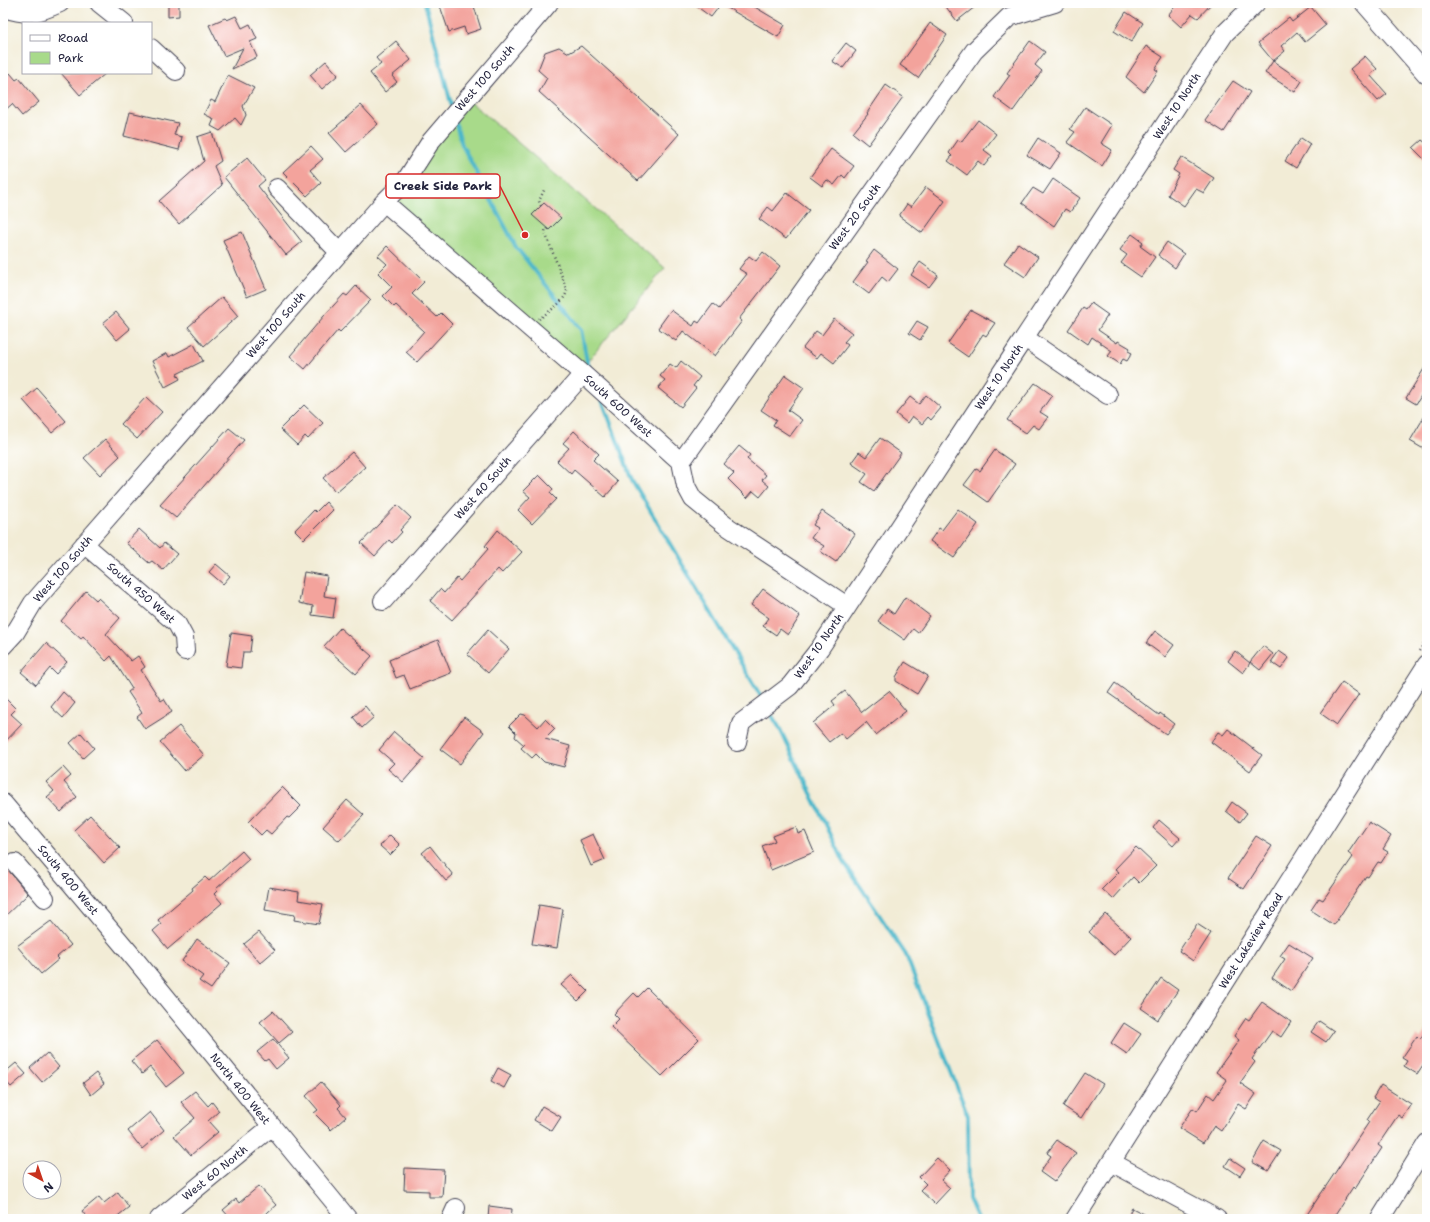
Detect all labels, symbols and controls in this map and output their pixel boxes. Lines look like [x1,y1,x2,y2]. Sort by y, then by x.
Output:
legend [22,22,152,74]
text: Road [58,30,89,46]
street label: West 100 South [452,41,518,115]
text: Park [58,50,84,66]
street label: West 10 North [1150,70,1204,142]
callout: Creek Side Park [386,174,500,198]
text: Creek Side Park [394,178,492,194]
street label: West 20 South [826,180,884,253]
street label: West 100 South [243,288,309,362]
street label: West 10 North [971,341,1027,413]
street label: South 600 West [581,371,655,441]
street label: West 40 South [451,453,515,523]
street label: West 100 South [30,532,96,606]
street label: South 450 West [104,559,178,627]
street label: West 10 North [791,610,847,682]
street label: South 400 West [34,842,102,918]
street label: West Lakeview Road [1215,890,1287,992]
street label: North 400 West [207,1050,274,1128]
street label: West 60 North [179,1142,251,1204]
north arrow [22,1160,62,1200]
text: N [40,1179,56,1196]

